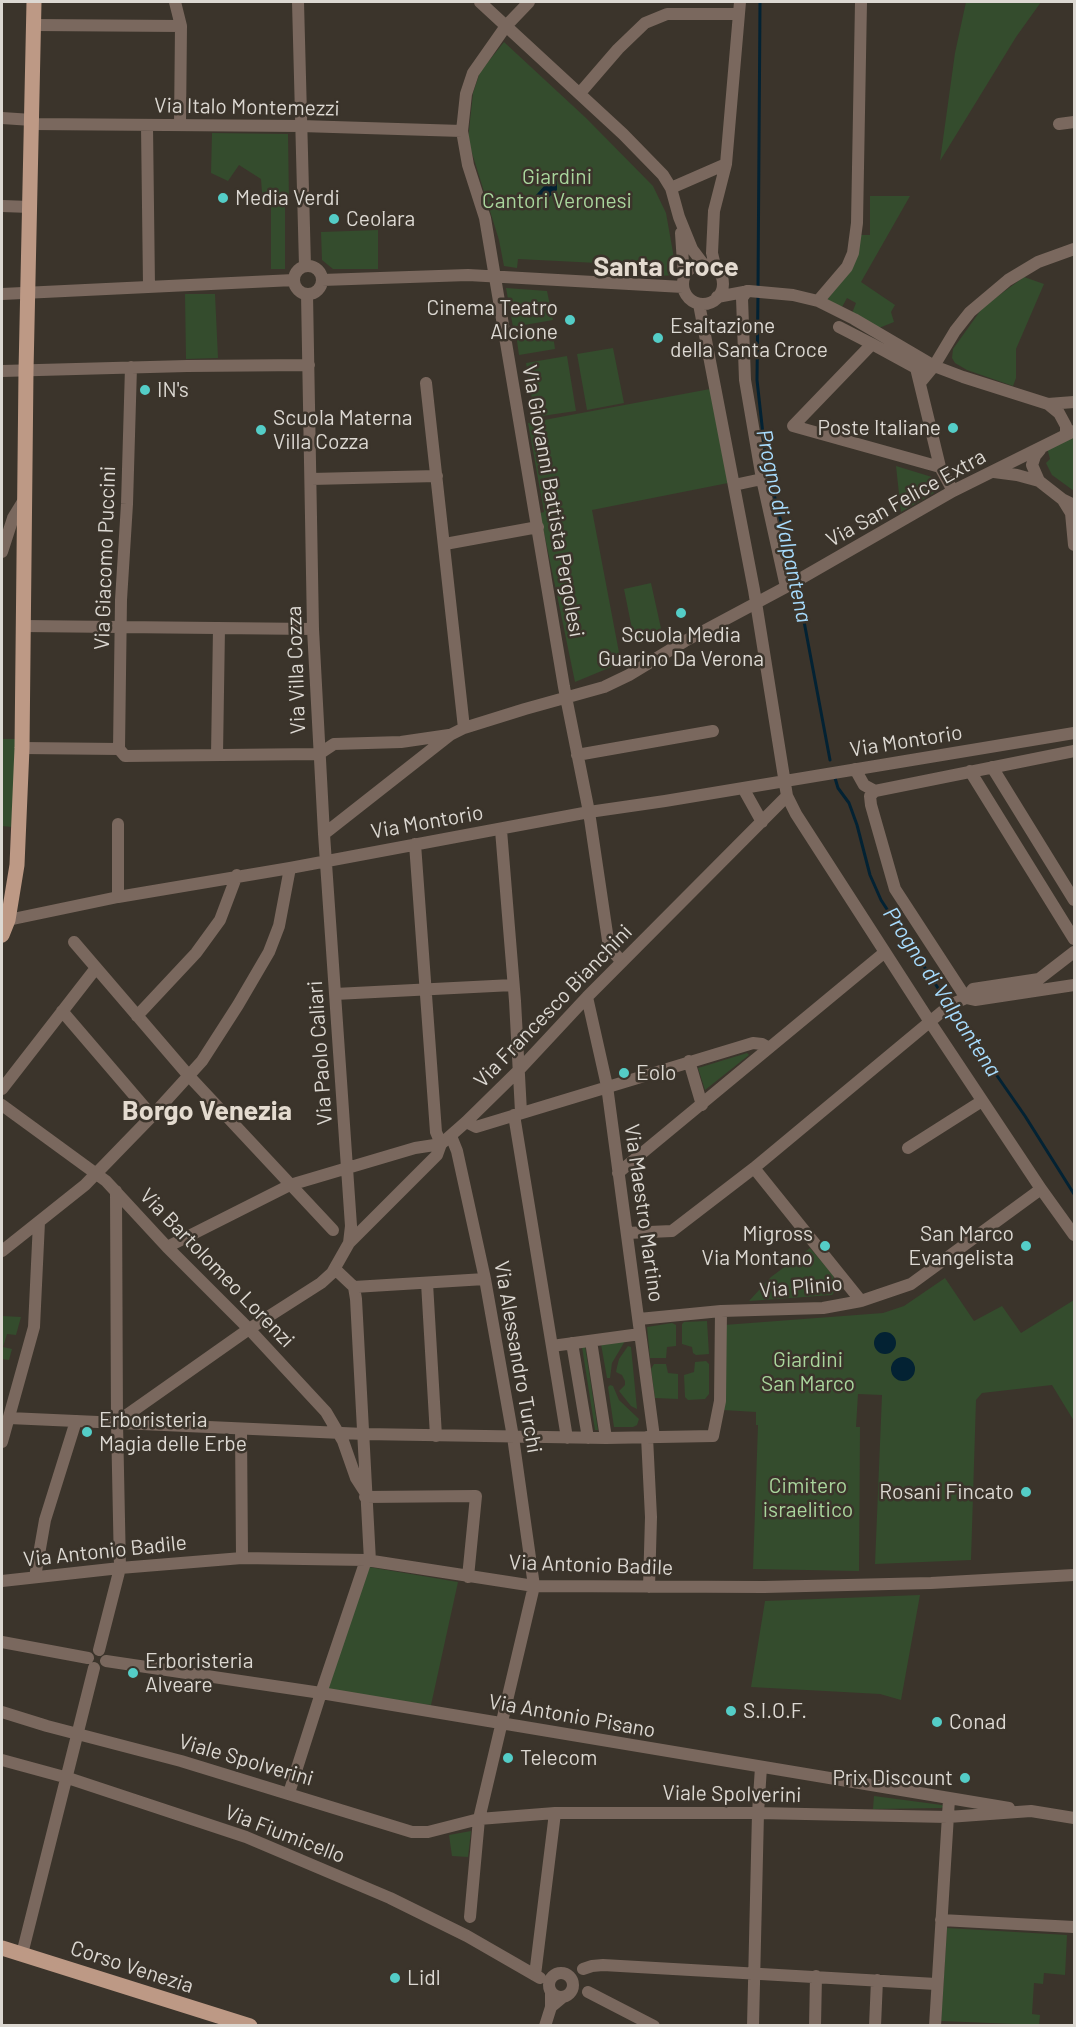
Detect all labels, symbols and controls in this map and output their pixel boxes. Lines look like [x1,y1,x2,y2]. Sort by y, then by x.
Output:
street label: Via Italo Montemezzi [154,93,340,121]
park label: Giardini Cantori Veronesi [482,164,632,214]
place label: Media Verdi [235,185,340,211]
marker: Media Verdi [216,191,230,205]
place label: Ceolara [346,206,415,232]
marker: Ceolara [327,212,341,226]
district label: Santa Croce [593,251,739,283]
place label: Cinema Teatro Alcione [426,295,558,345]
marker: Cinema Teatro Alcione [563,313,577,327]
place label: Esaltazione della Santa Croce [670,313,828,363]
marker: Esaltazione della Santa Croce [651,331,665,345]
street label: Via Giovanni Battista Pergolesi [517,363,589,639]
place label: IN's [157,377,189,403]
marker: IN's [138,383,152,397]
place label: Scuola Materna Villa Cozza [273,405,413,455]
place label: Poste Italiane [818,415,941,441]
marker: Poste Italiane [946,421,960,435]
marker: Scuola Materna Villa Cozza [254,423,268,437]
water label: Progno di Valpantena [751,427,817,625]
street label: Via San Felice Extra [822,444,990,552]
street label: Via Giacomo Puccini [89,465,121,651]
street label: Via Villa Cozza [281,605,311,735]
marker: Scuola Media Guarino Da Verona [674,606,688,620]
place label: Scuola Media Guarino Da Verona [598,622,764,672]
street label: Via Montorio [848,720,964,762]
street label: Via Montorio [369,800,485,844]
water label: Progno di Valpantena [877,902,1007,1082]
street label: Via Francesco Bianchini [469,919,637,1093]
street label: Via Paolo Caliari [302,980,338,1126]
place label: Eolo [636,1060,676,1086]
marker: Eolo [617,1066,631,1080]
district label: Borgo Venezia [122,1095,292,1127]
street label: Via Maestro Martino [619,1122,669,1304]
street label: Via Bartolomeo Lorenzi [134,1183,300,1353]
place label: Migross Via Montano [702,1221,813,1271]
place label: San Marco Evangelista [908,1221,1014,1271]
marker: Migross Via Montano [818,1239,832,1253]
marker: San Marco Evangelista [1019,1239,1033,1253]
street label: Via Alessandro Turchi [489,1259,547,1455]
street label: Via Plinio [758,1271,844,1303]
park label: Giardini San Marco [761,1347,855,1397]
place label: Erboristeria Magia delle Erbe [99,1407,247,1457]
marker: Erboristeria Magia delle Erbe [80,1425,94,1439]
park label: Cimitero israelitico [763,1473,853,1523]
place label: Rosani Fincato [879,1479,1014,1505]
marker: Rosani Fincato [1019,1485,1033,1499]
street label: Via Antonio Badile [22,1530,188,1572]
street label: Via Antonio Badile [508,1550,674,1580]
place label: Erboristeria Alveare [145,1648,253,1698]
marker: Erboristeria Alveare [126,1666,140,1680]
street label: Via Antonio Pisano [487,1689,657,1743]
place label: S.I.O.F. [743,1698,807,1724]
marker: S.I.O.F. [724,1704,738,1718]
place label: Conad [949,1709,1007,1735]
marker: Conad [930,1715,944,1729]
street label: Viale Spolverini [176,1729,316,1791]
place label: Telecom [520,1745,597,1771]
marker: Telecom [501,1751,515,1765]
place label: Prix Discount [832,1765,953,1791]
marker: Prix Discount [958,1771,972,1785]
street label: Viale Spolverini [662,1780,802,1808]
street label: Via Fiumicello [221,1799,349,1869]
street label: Corso Venezia [67,1935,197,1999]
place label: Lidl [407,1965,441,1991]
marker: Lidl [388,1971,402,1985]

